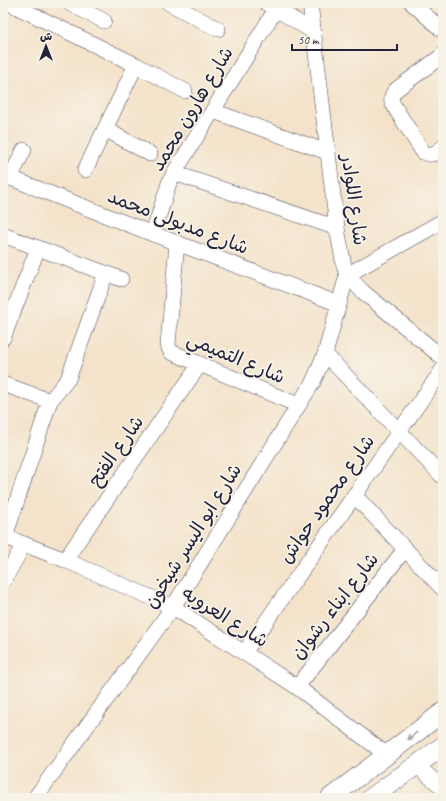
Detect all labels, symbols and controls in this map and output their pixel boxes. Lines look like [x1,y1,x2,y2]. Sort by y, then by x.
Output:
north arrow [26,26,66,66]
scale bar [292,26,397,52]
text: ش [40,29,52,43]
text: 50 m [298,32,320,48]
street label: شارع هارون محمد [145,42,239,176]
street label: شارع اللوادر [334,151,372,247]
street label: شارع مدبولى محمد [104,184,252,261]
street label: شارع التميمي [182,327,289,393]
street label: شارع الفتح [83,411,150,492]
street label: شارع محمود حواش [274,430,381,568]
street label: شارع ابو اليسر شيخون [139,459,248,613]
street label: شارع ابناء رشوان [286,548,385,665]
street label: شارع العروبه [177,581,273,654]
one-way arrow [406,731,417,740]

